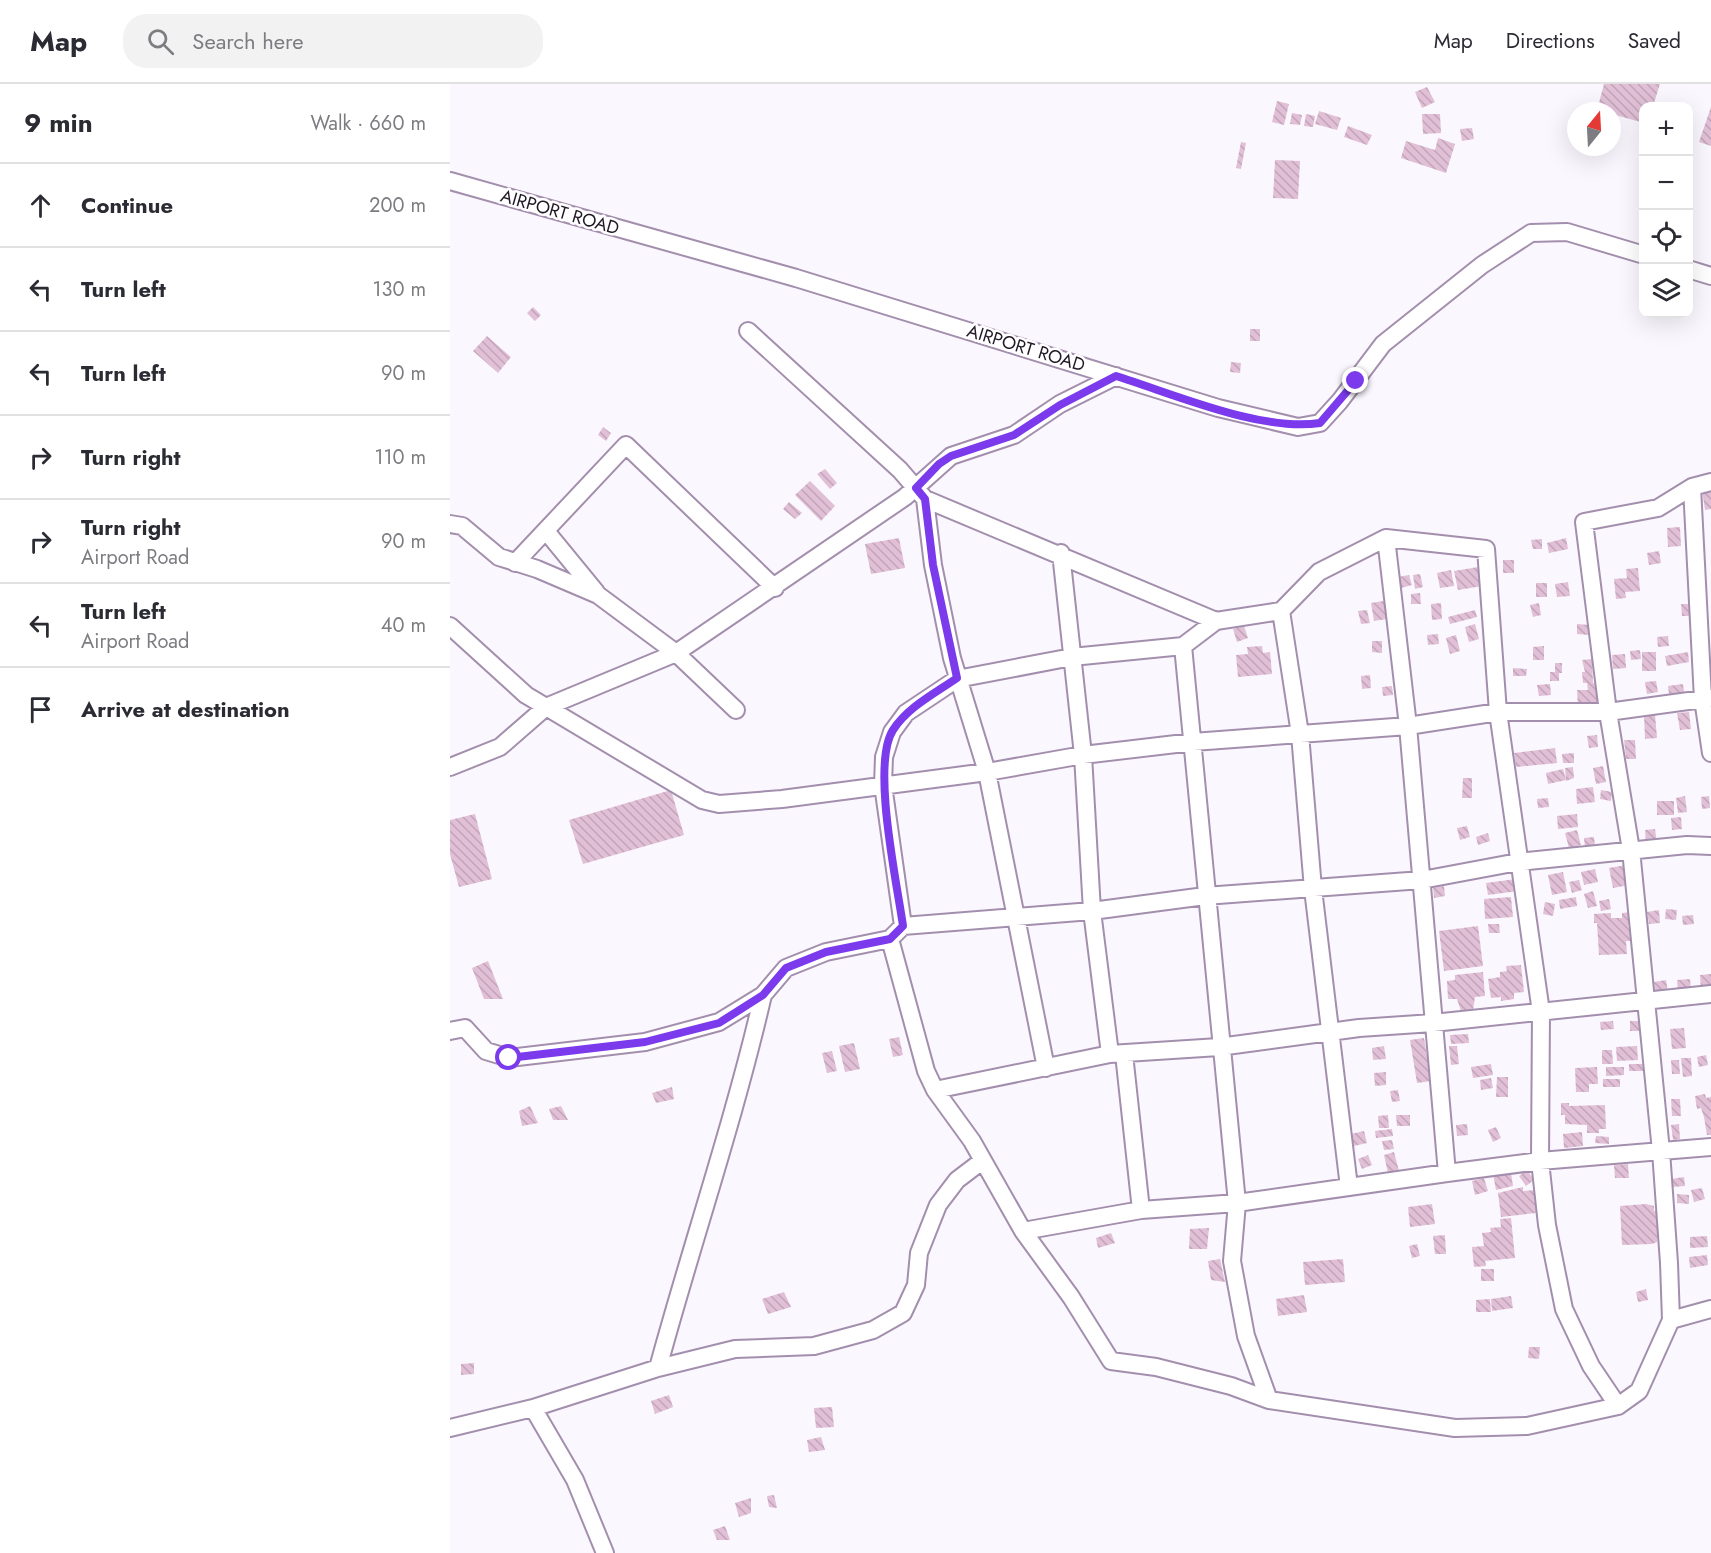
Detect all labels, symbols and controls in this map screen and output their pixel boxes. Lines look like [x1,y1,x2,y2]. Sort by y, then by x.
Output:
search box [123,14,543,68]
text: Map [30,21,87,62]
icon: search [144,25,177,58]
text: Search here [192,25,304,57]
text: Map [1434,26,1473,56]
text: Directions [1506,26,1595,56]
text: Saved [1628,26,1681,56]
north arrow [1567,102,1621,156]
map controls [1639,102,1693,318]
button: + [1639,102,1693,156]
text: 9 min [24,104,93,142]
text: Walk · 660 m [311,109,426,138]
button: − [1639,156,1693,210]
street label: AIRPORT ROAD [498,183,622,241]
icon: ahead [24,189,57,222]
text: Continue [81,189,173,221]
text: 200 m [369,191,426,220]
button: locate [1639,210,1693,264]
button: layers [1639,264,1693,318]
icon: left [24,273,57,306]
text: Turn left [81,273,166,305]
text: 130 m [372,275,426,304]
street label: AIRPORT ROAD [964,318,1088,378]
icon: left [24,357,57,390]
text: Turn left [81,357,166,389]
text: 90 m [381,359,426,388]
route end [1342,367,1368,393]
icon: right [24,441,57,474]
text: Turn right [81,441,181,473]
text: 110 m [374,443,426,472]
text: Turn right [81,511,181,543]
icon: right [24,525,57,558]
text: 90 m [381,527,426,556]
text: Airport Road [81,543,189,572]
text: Turn left [81,595,166,627]
icon: left [24,609,57,642]
text: 40 m [381,611,426,640]
text: Airport Road [81,627,189,656]
icon: arrive [24,693,57,726]
text: Arrive at destination [81,693,290,725]
route start [495,1044,521,1070]

